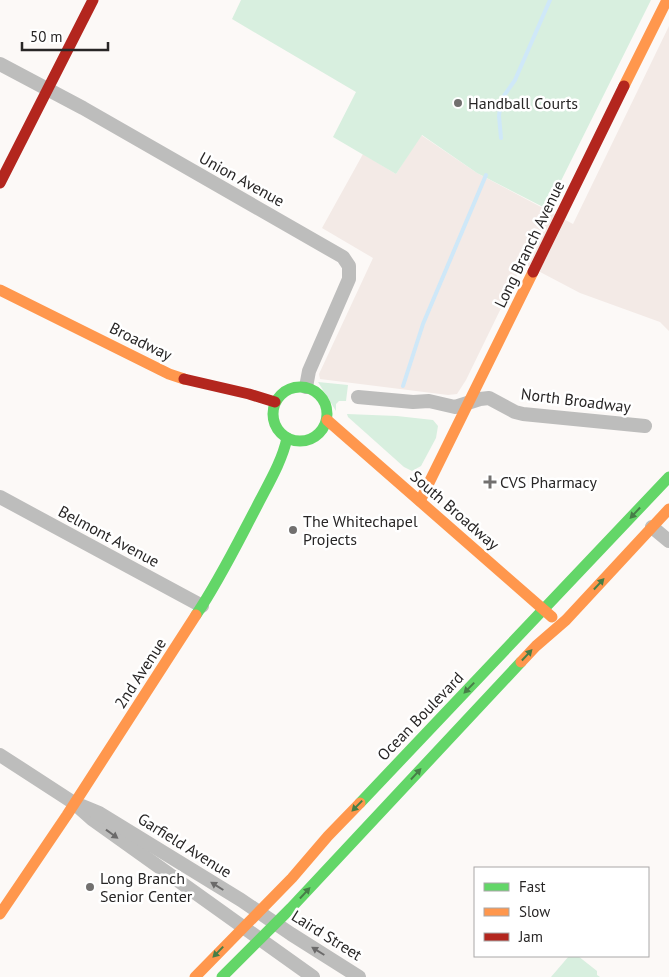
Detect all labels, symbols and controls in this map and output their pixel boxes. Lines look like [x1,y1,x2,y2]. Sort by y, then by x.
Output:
scale bar [22,20,109,52]
text: 50 m [30,27,63,46]
place label: Handball Courts [468,93,578,113]
marker: Handball Courts [452,97,464,109]
street label: Union Avenue [196,147,288,211]
street label: Long Branch Avenue [490,177,568,311]
street label: Broadway [106,317,176,365]
street label: North Broadway [520,383,633,417]
street label: South Broadway [406,466,504,554]
place label: CVS Pharmacy [500,472,598,492]
marker: CVS Pharmacy [484,476,496,488]
street label: Belmont Avenue [55,501,163,571]
one-way arrow [630,506,642,518]
place label: The Whitechapel Projects [303,511,418,549]
marker: The Whitechapel Projects [287,524,299,536]
one-way arrow [593,579,605,591]
street label: 2nd Avenue [110,634,170,712]
one-way arrow [521,650,533,662]
street label: Ocean Boulevard [373,667,467,765]
one-way arrow [463,681,475,693]
one-way arrow [410,769,422,781]
one-way arrow [351,799,363,811]
street label: Garfield Avenue [134,808,236,882]
one-way arrow [105,829,119,839]
legend [474,867,649,957]
place label: Long Branch Senior Center [100,868,193,906]
text: Fast [519,877,546,896]
marker: Long Branch Senior Center [84,881,96,893]
one-way arrow [211,881,224,890]
one-way arrow [299,887,311,899]
text: Slow [519,902,550,921]
street label: Laird Street [288,905,366,965]
text: Jam [518,927,543,946]
one-way arrow [212,946,224,958]
one-way arrow [311,947,325,956]

